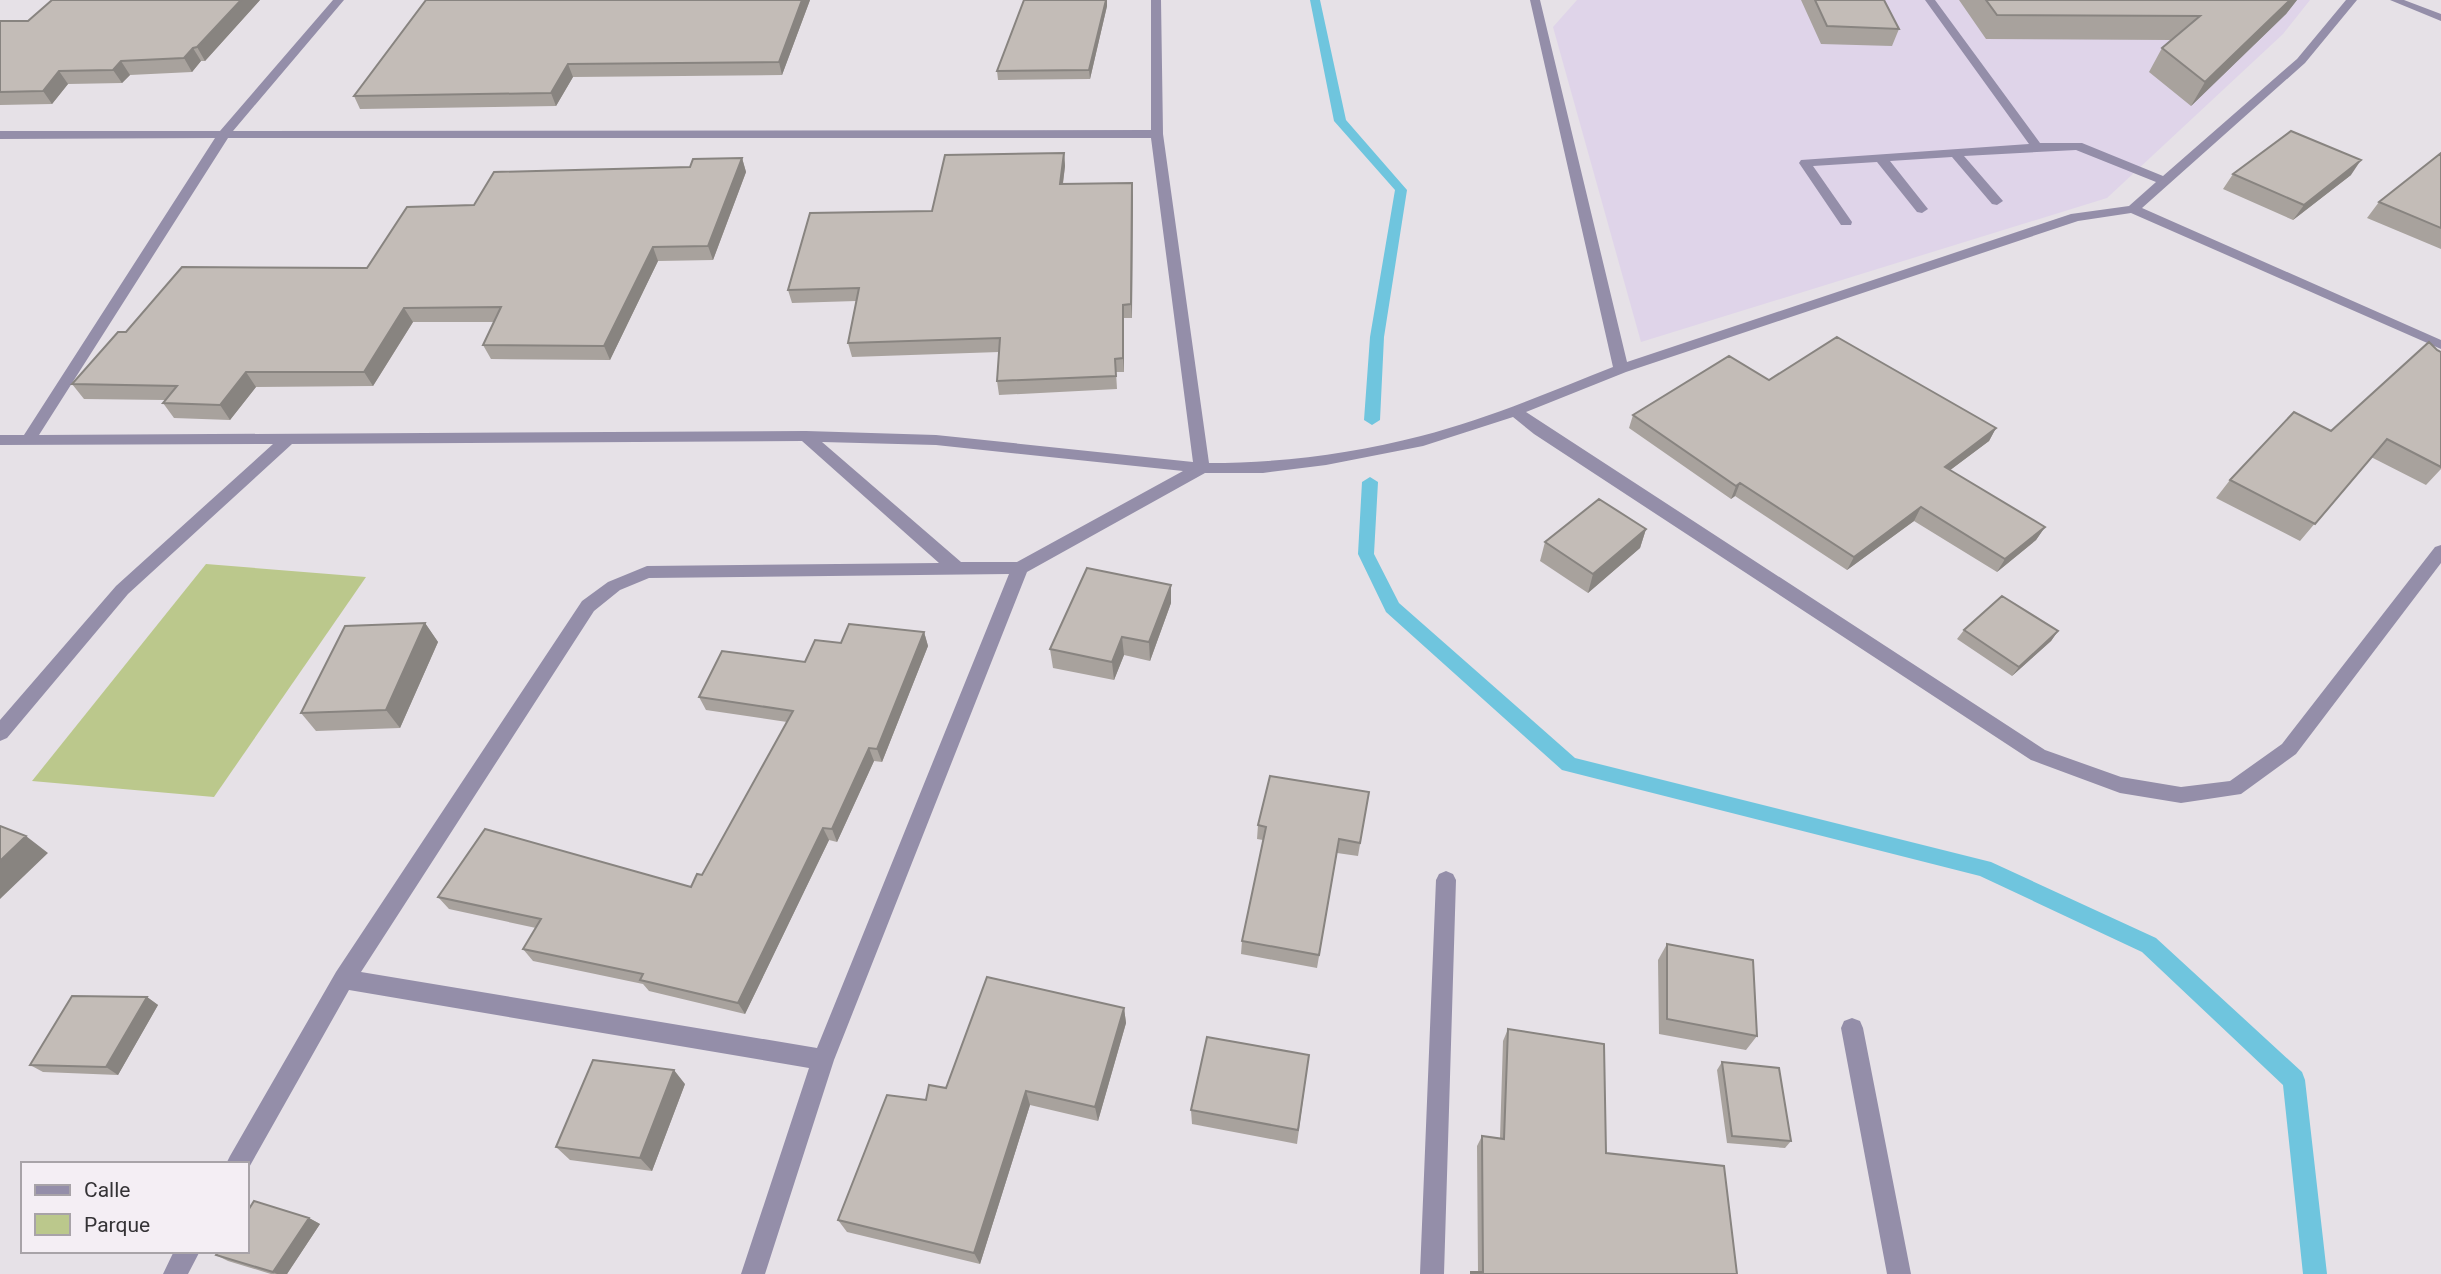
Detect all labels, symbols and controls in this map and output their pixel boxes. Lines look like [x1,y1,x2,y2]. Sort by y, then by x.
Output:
legend [21,1162,248,1253]
text: Calle [84,1178,130,1202]
text: Parque [84,1213,150,1237]

